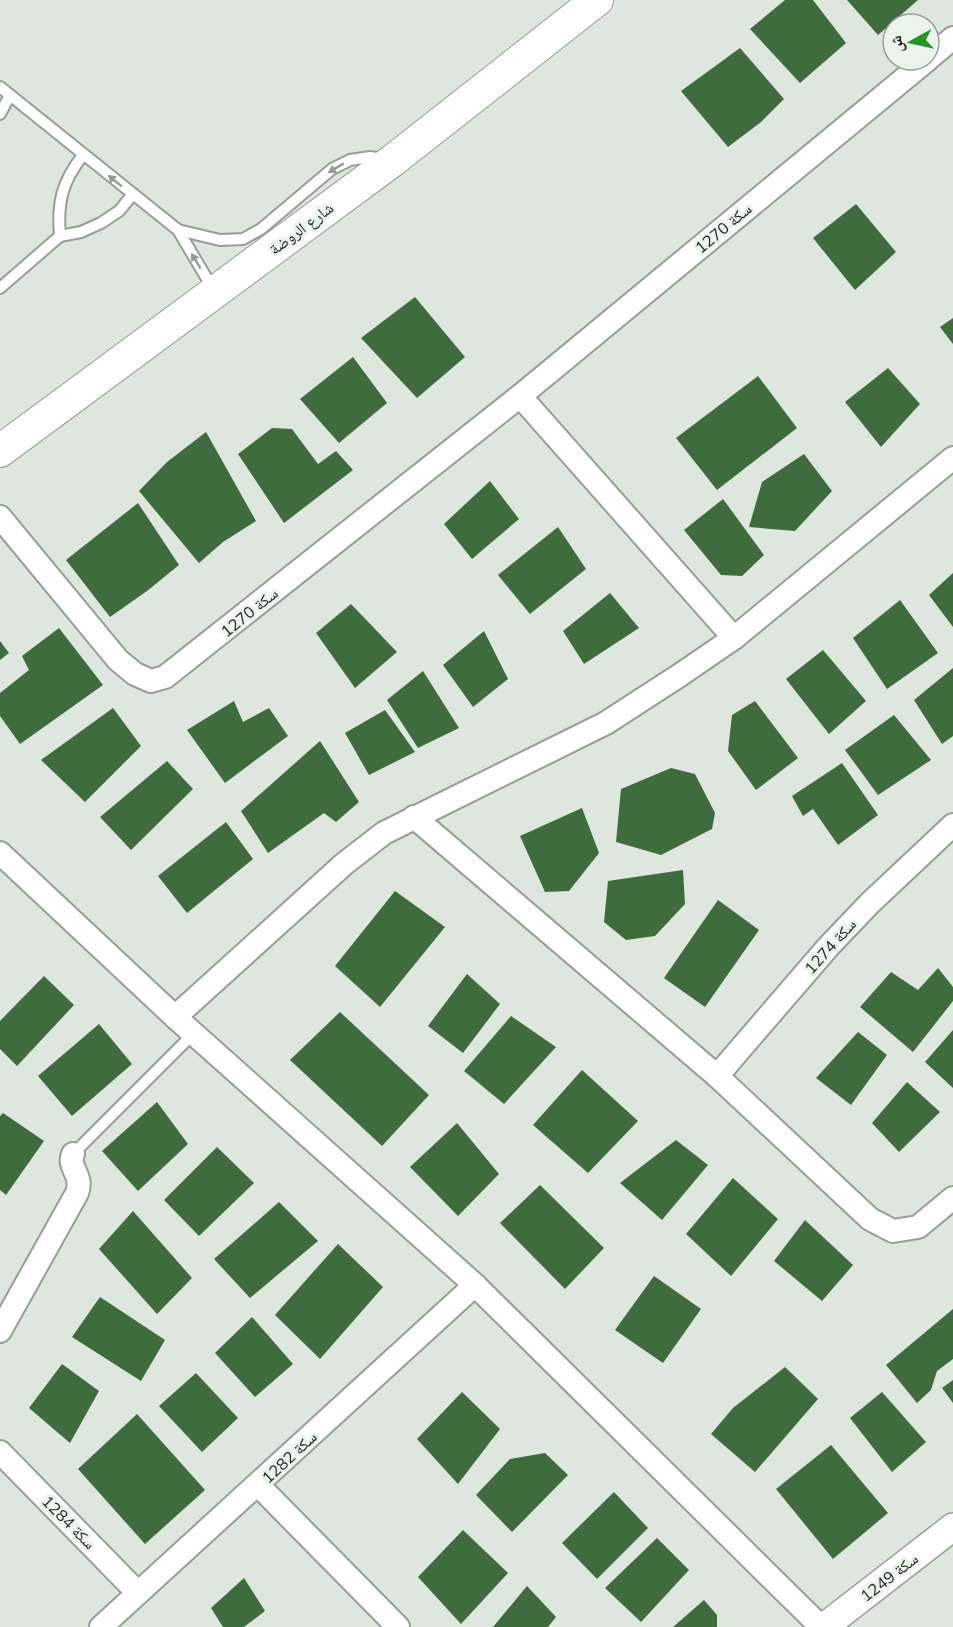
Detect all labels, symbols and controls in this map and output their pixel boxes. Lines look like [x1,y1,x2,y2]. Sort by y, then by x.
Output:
north arrow [881,12,941,72]
text: ش [885,34,907,54]
one-way arrow [328,162,344,173]
one-way arrow [108,175,123,187]
street label: شارع الروضة [265,197,338,260]
street label: سكة 1270 [691,199,755,257]
one-way arrow [191,253,202,269]
street label: سكة 1270 [216,583,282,641]
street label: سكة 1274 [800,914,860,978]
street label: سكة 1282 [257,1427,321,1487]
street label: سكة 1284 [38,1491,100,1553]
street label: سكة 1249 [856,1548,922,1606]

